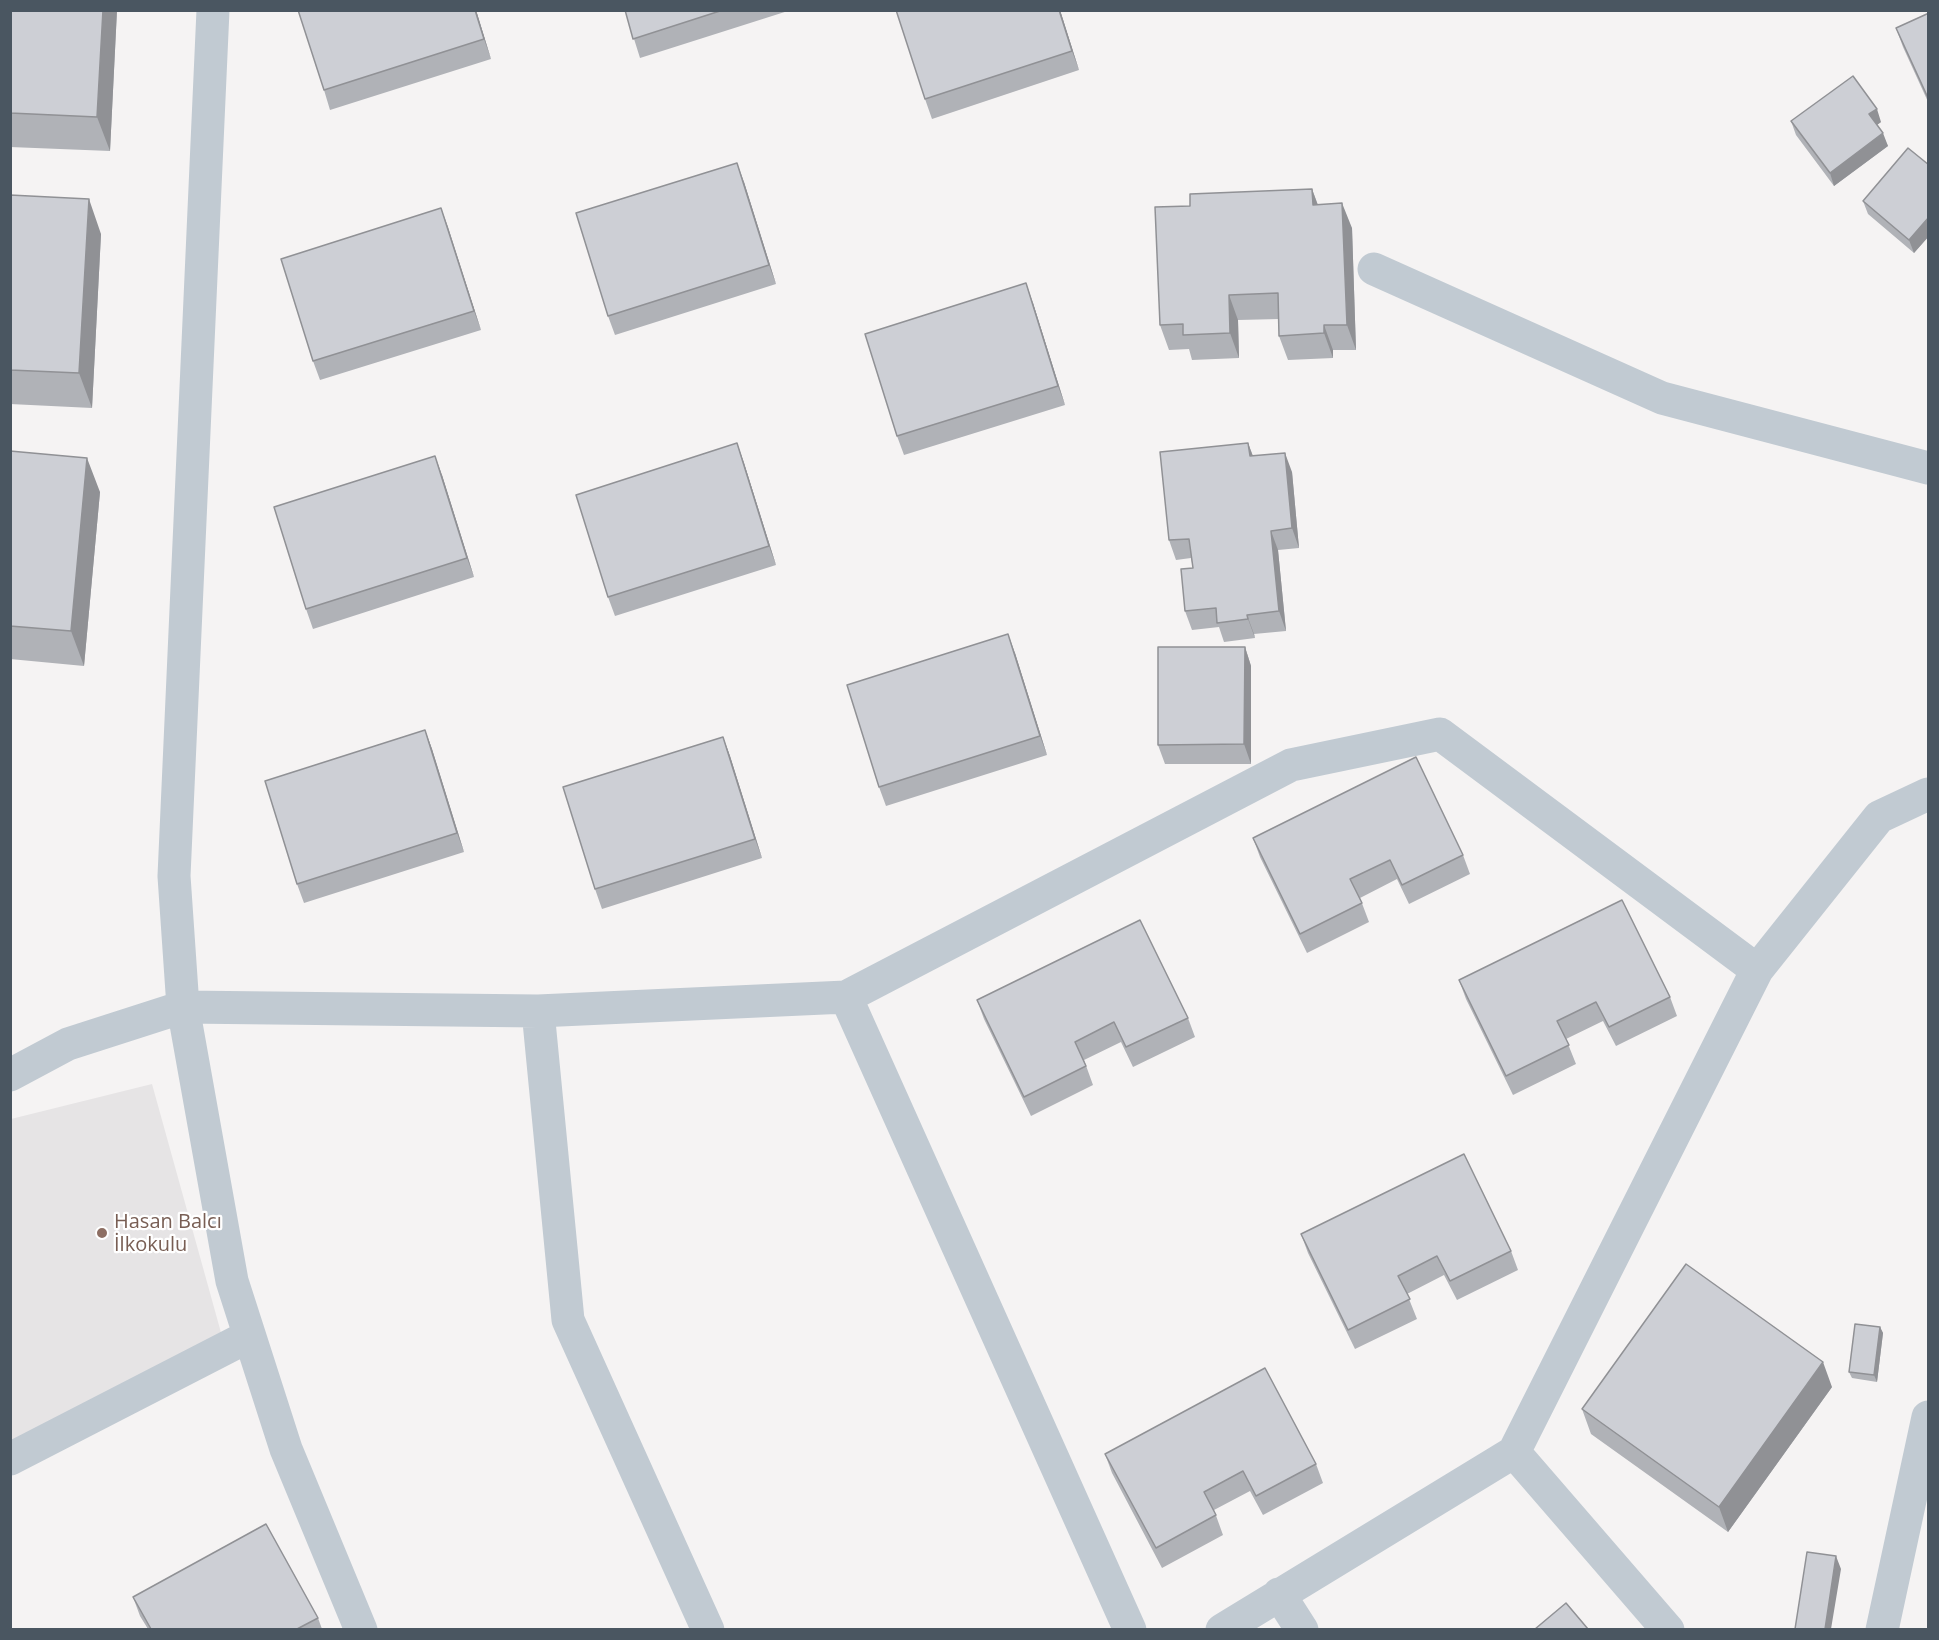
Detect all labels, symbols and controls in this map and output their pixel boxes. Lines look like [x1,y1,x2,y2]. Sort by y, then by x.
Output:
place label: Hasan Balcı İlkokulu [114,1210,222,1257]
marker: Hasan Balcı İlkokulu [95,1226,109,1240]

